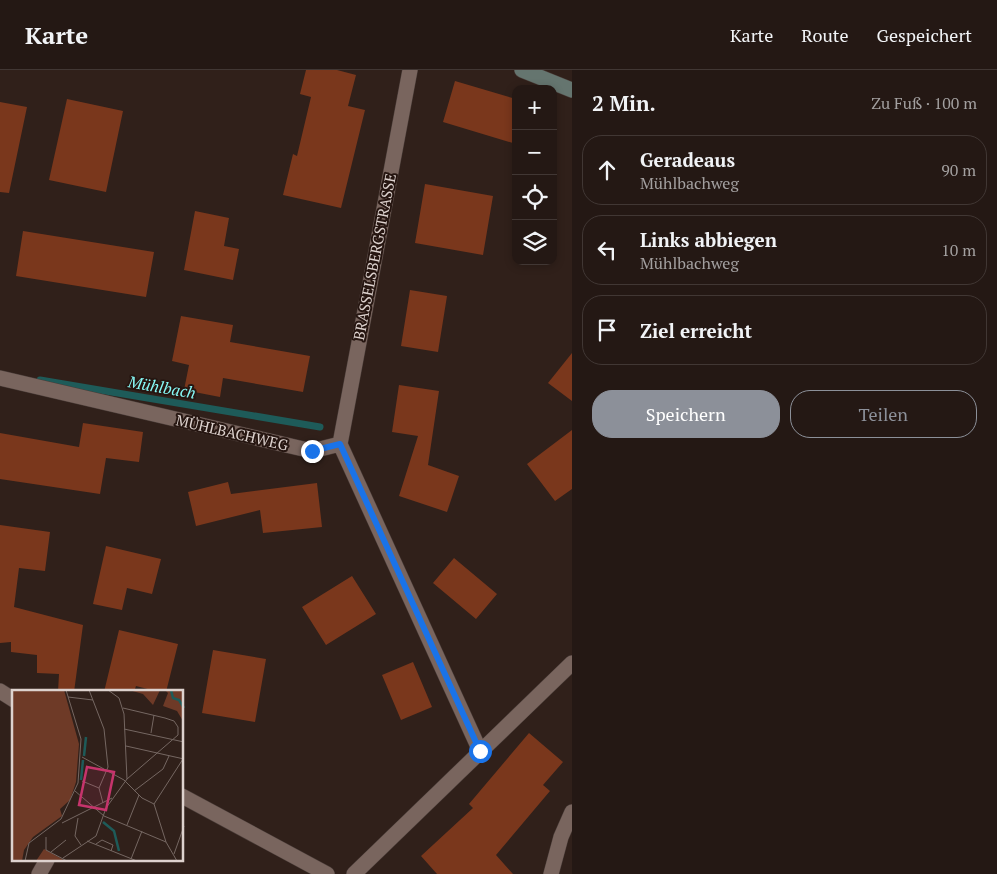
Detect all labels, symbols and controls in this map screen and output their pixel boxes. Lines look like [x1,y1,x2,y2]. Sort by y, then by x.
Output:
text: Karte [25,19,88,51]
text: Karte [730,23,773,47]
text: Route [801,23,849,47]
text: Gespeichert [877,23,972,47]
map controls [512,85,557,265]
button: + [512,85,557,130]
text: 2 Min. [592,89,656,117]
text: Zu Fuß · 100 m [871,92,977,114]
button: − [512,130,557,175]
text: Geradeaus [640,147,735,172]
icon: ahead [593,156,621,184]
text: 90 m [941,159,976,181]
street label: BRASSELSBERGSTRASSE [348,172,400,342]
text: Mühlbachweg [640,172,739,194]
button: locate [512,175,557,220]
button: layers [512,220,557,265]
text: Links abbiegen [640,227,777,252]
icon: left [593,236,621,264]
text: 10 m [941,239,976,261]
text: Mühlbachweg [640,252,739,274]
icon: arrive [593,316,621,344]
text: Ziel erreicht [640,318,752,343]
water label: Mühlbach [126,370,197,404]
button: Speichern [592,390,780,438]
button: Teilen [790,390,977,438]
street label: MÜHLBACHWEG [174,409,291,455]
route end [301,440,324,463]
inset map [12,690,184,862]
route start [469,740,492,763]

